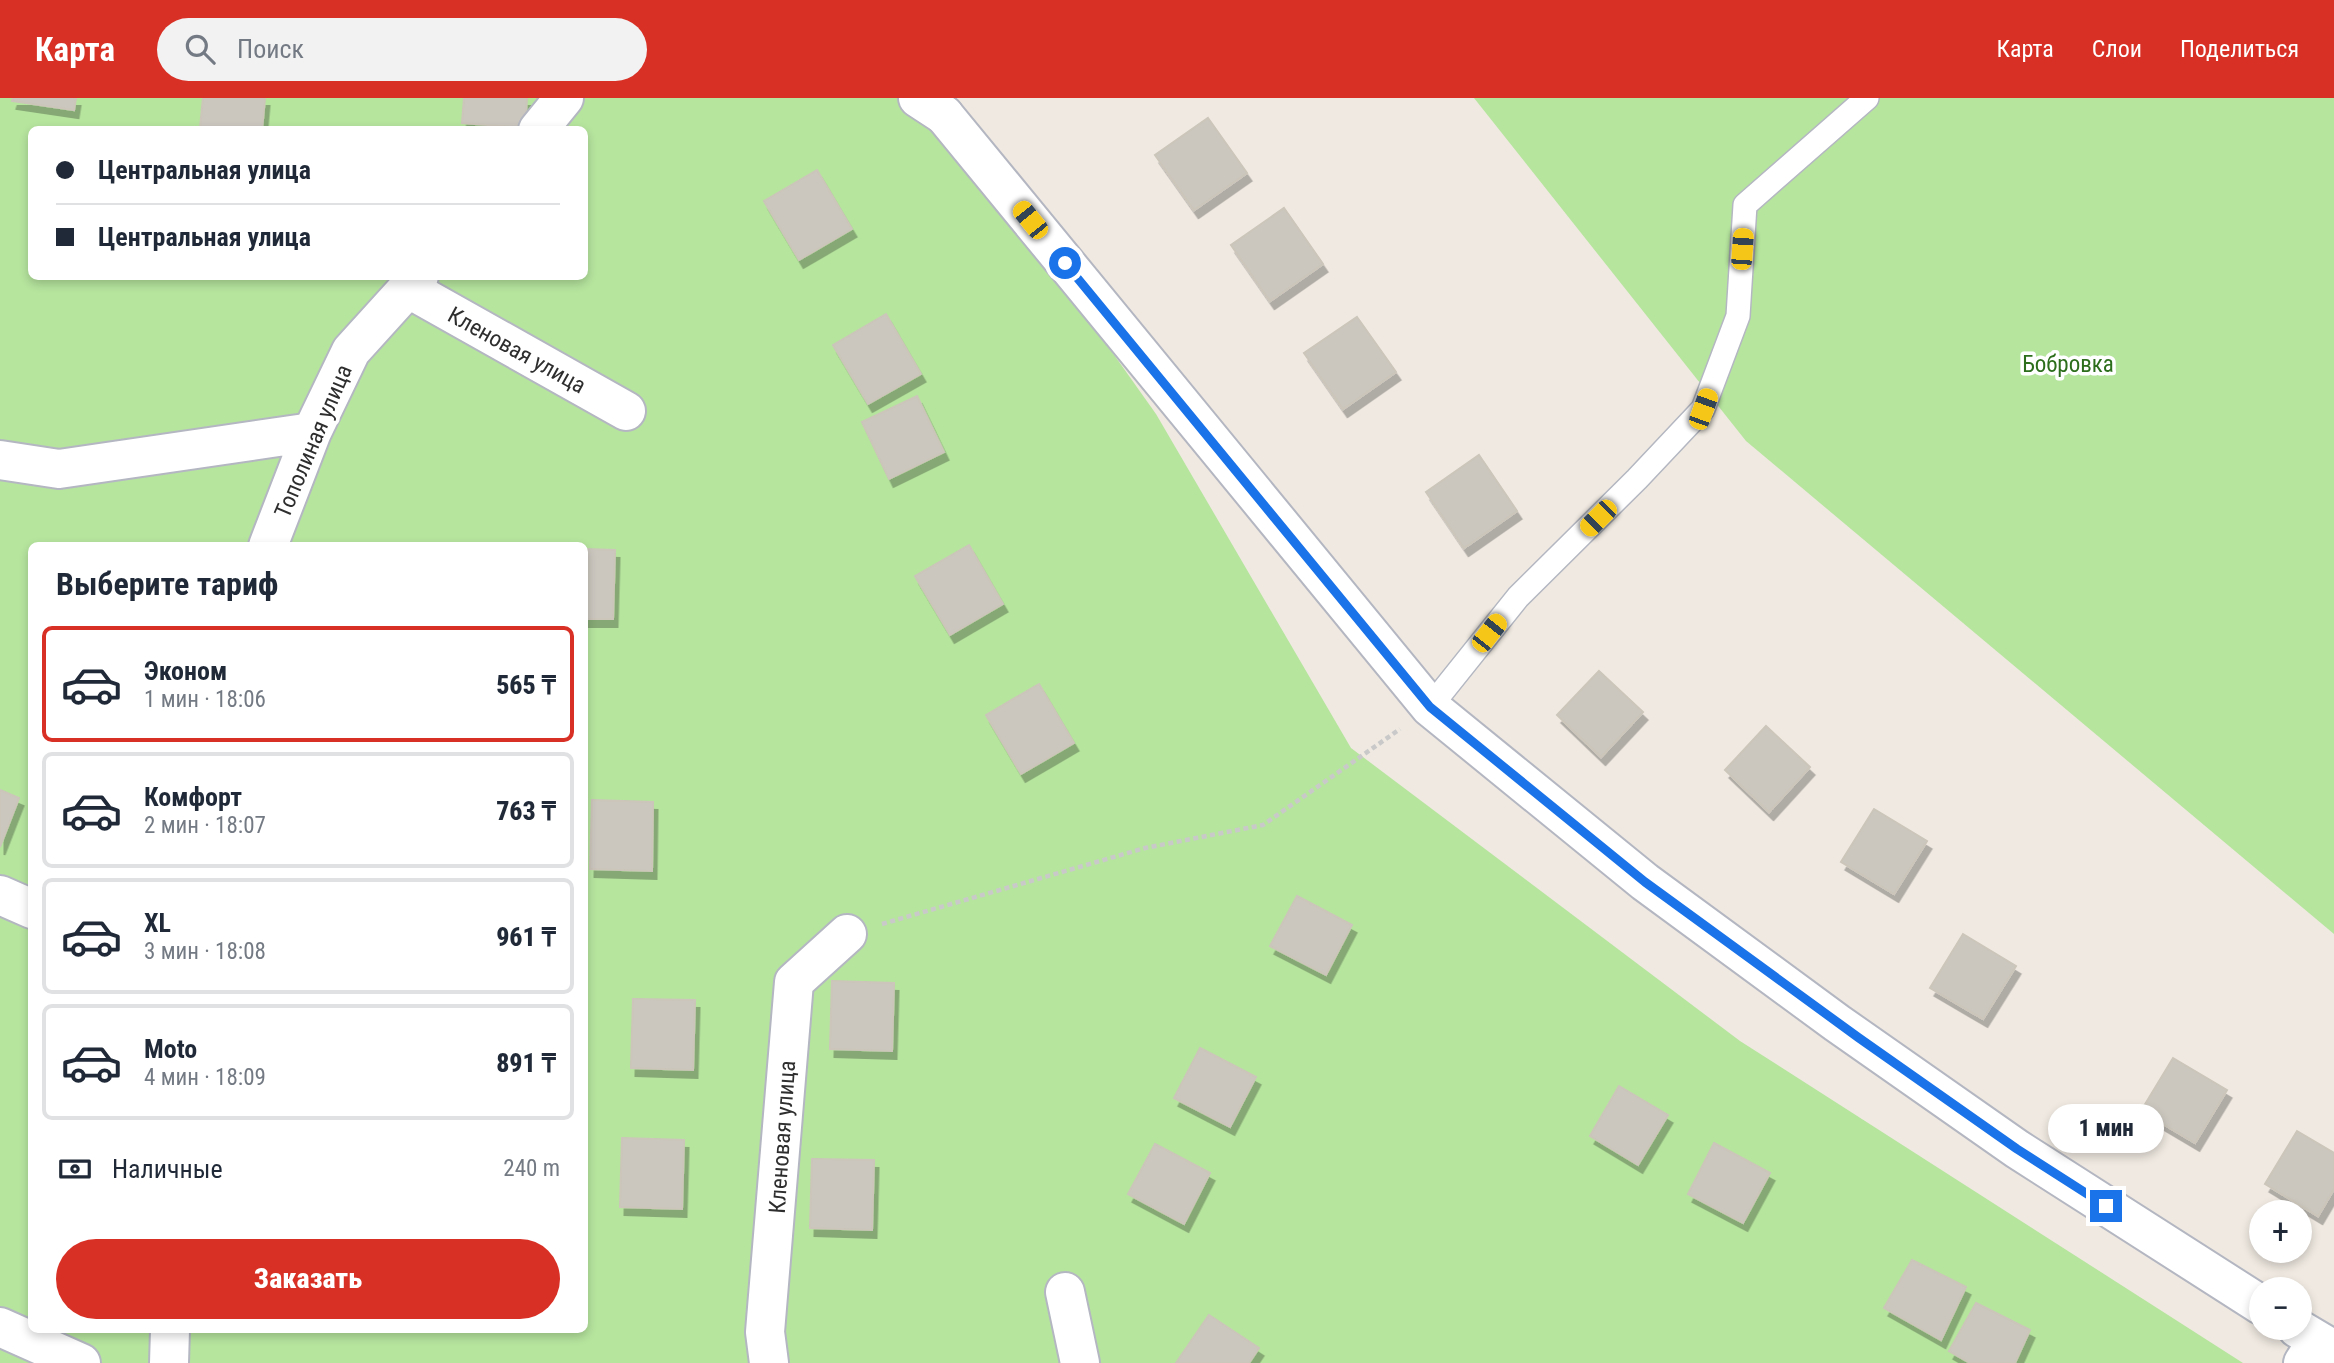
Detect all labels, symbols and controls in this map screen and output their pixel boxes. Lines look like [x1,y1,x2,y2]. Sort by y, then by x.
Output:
search box [157,18,647,81]
text: Карта [35,30,115,69]
icon: search [181,30,219,68]
text: Поиск [237,34,304,64]
text: Карта [1996,35,2054,63]
text: Слои [2092,35,2142,63]
text: Поделиться [2180,35,2299,63]
text: Центральная улица [98,155,311,185]
car [1009,197,1052,243]
text: Центральная улица [98,222,311,252]
car [1731,227,1754,271]
route start [1049,247,1081,279]
street label: Кленовая улица [443,301,590,399]
park label: Бобровка [2022,351,2114,378]
street label: Тополиная улица [269,361,358,522]
car [1686,386,1721,432]
car [1576,496,1621,540]
text: Выберите тариф [56,565,278,603]
car [1468,610,1511,656]
icon: car [60,653,123,716]
text: Эконом [144,656,227,686]
text: 565 ₸ [496,670,556,700]
text: 1 мин · 18:06 [144,686,266,713]
icon: car [60,779,123,842]
text: Комфорт [144,782,242,812]
text: 763 ₸ [496,796,556,826]
text: 2 мин · 18:07 [144,812,266,839]
icon: car [60,905,123,968]
text: XL [144,908,171,938]
text: 961 ₸ [496,922,556,952]
text: 3 мин · 18:08 [144,938,266,965]
icon: car [60,1031,123,1094]
text: Moto [144,1034,197,1064]
text: 891 ₸ [496,1048,556,1078]
street label: Кленовая улица [764,1060,801,1214]
text: 4 мин · 18:09 [144,1064,266,1091]
callout: 1 мин [2048,1104,2164,1154]
text: 1 мин [2078,1115,2134,1142]
icon: cash [56,1150,94,1188]
text: Наличные [112,1154,223,1184]
text: 240 m [503,1155,560,1182]
route end [2090,1190,2122,1222]
map controls [2249,1200,2312,1340]
button: + [2249,1200,2312,1263]
button: Заказать [56,1239,560,1319]
button: − [2249,1277,2312,1340]

